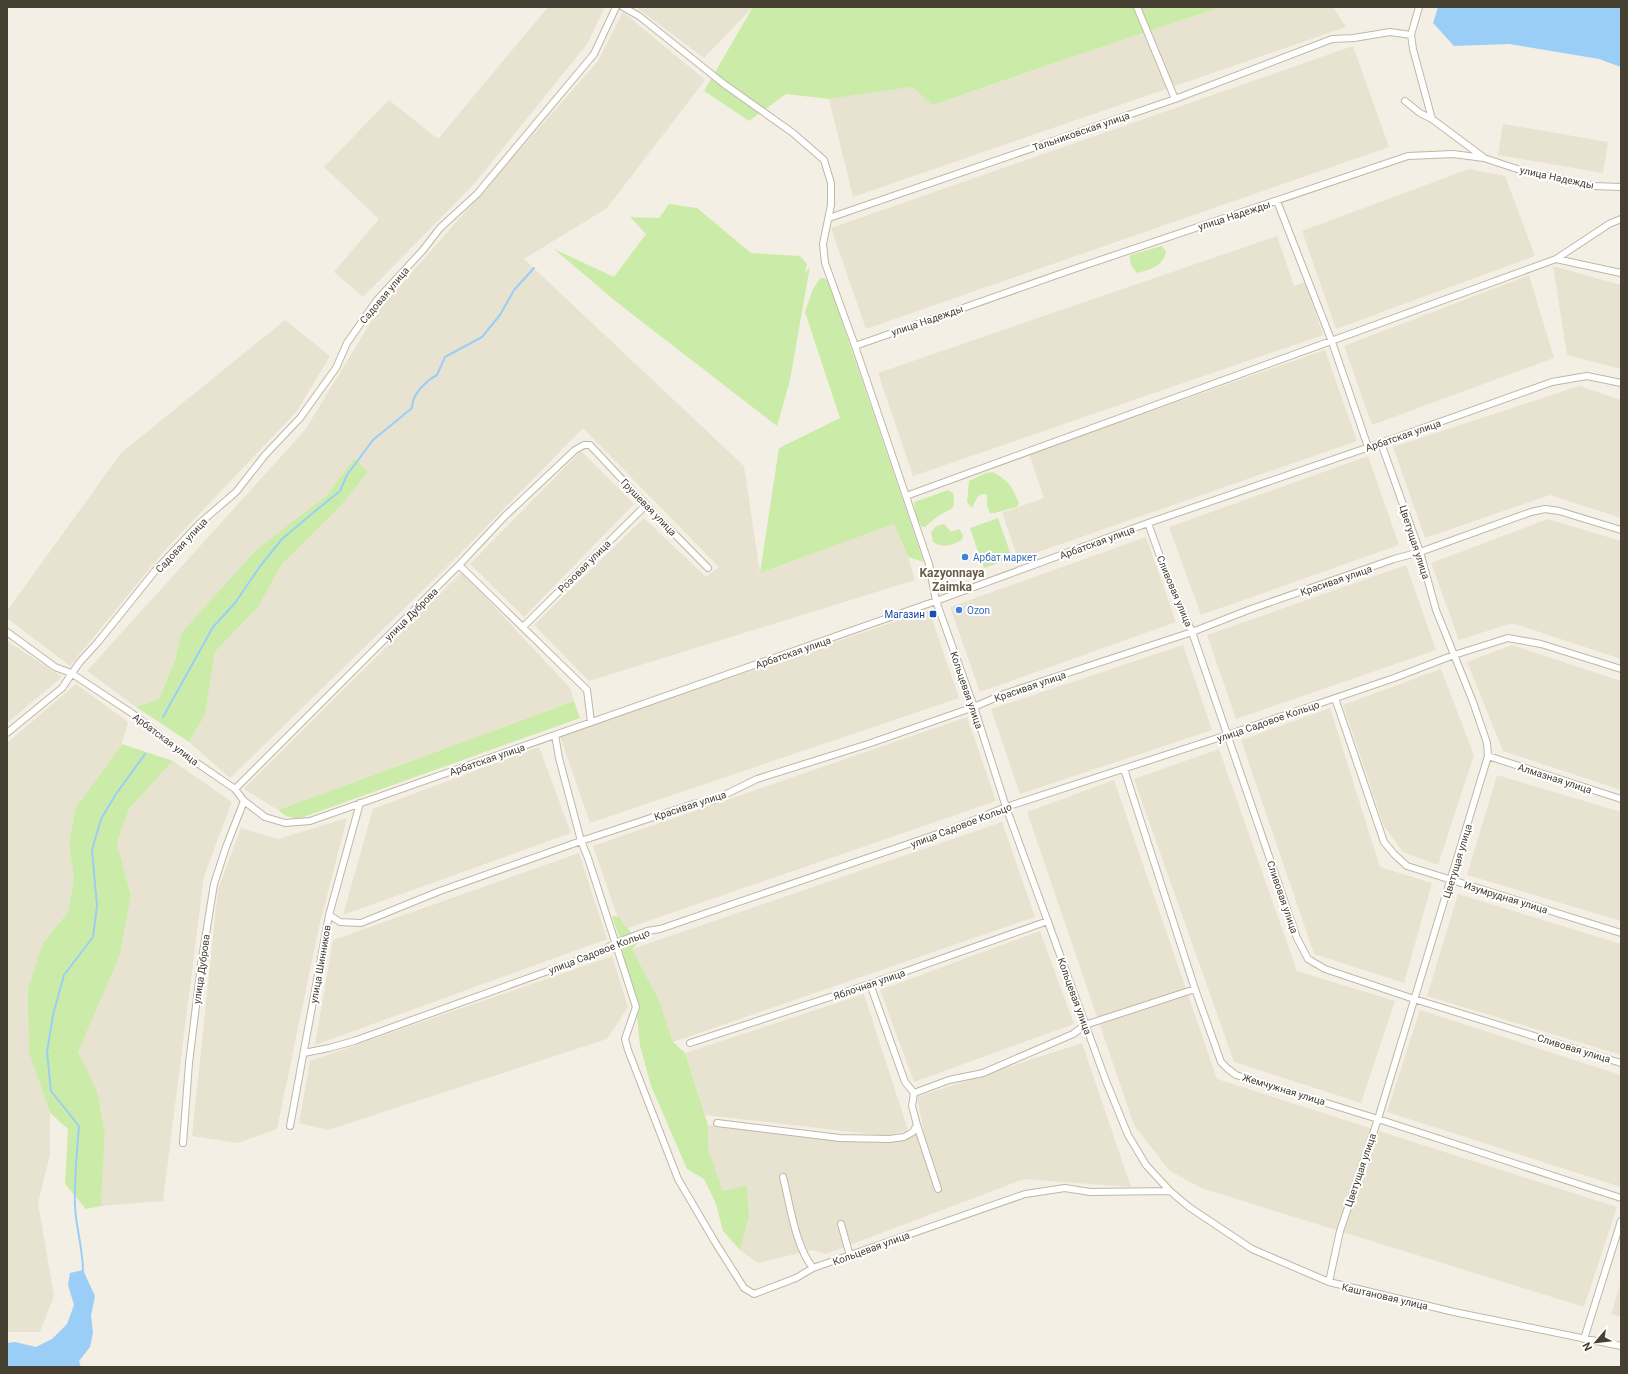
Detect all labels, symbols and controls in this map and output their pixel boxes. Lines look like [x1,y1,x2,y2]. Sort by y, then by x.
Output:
street label: Тальниковская улица [1031,110,1131,153]
street label: улица Надежды [1519,164,1595,191]
street label: улица Надежды [1197,199,1272,232]
street label: Садовая улица [358,265,411,326]
street label: улица Надежды [890,303,965,338]
street label: Арбатская улица [1364,417,1442,454]
street label: Грушевая улица [619,477,679,538]
street label: Цветущая улица [1397,504,1432,580]
street label: Садовая улица [153,516,209,575]
street label: Арбатская улица [1058,524,1136,561]
street label: Розовая улица [556,538,613,595]
marker: Арбат маркет [960,552,970,562]
place label: Арбат маркет [973,552,1037,563]
street label: Сливовая улица [1155,554,1194,628]
street label: Красивая улица [1299,563,1373,598]
district label: Kazyonnaya Zaimka [919,566,985,594]
street label: улица Дуброва [383,586,440,643]
marker: Ozon [954,605,964,615]
place label: Ozon [967,605,990,616]
place label: Магазин [885,609,925,620]
marker: Магазин [928,609,938,619]
street label: Арбатская улица [754,634,832,671]
street label: Кольцевая улица [948,650,985,730]
street label: Красивая улица [993,669,1067,704]
street label: улица Садовое Кольцо [1216,699,1321,744]
street label: Арбатская улица [131,711,201,768]
street label: Арбатская улица [448,741,526,778]
street label: Алмазная улица [1517,761,1593,796]
street label: Красивая улица [653,789,727,822]
street label: улица Садовое Кольцо [909,801,1014,850]
street label: Цветущая улица [1441,823,1474,900]
street label: Сливовая улица [1265,859,1300,935]
street label: Изумрудная улица [1463,879,1549,915]
street label: улица Шинников [308,924,333,1004]
street label: улица Садовое Кольцо [547,927,652,976]
street label: улица Дуброва [191,934,212,1005]
street label: Кольцевая улица [1056,956,1094,1036]
street label: Яблочная улица [832,967,907,1002]
street label: Сливовая улица [1536,1032,1612,1065]
street label: Жемчужная улица [1241,1072,1327,1107]
street label: Цветущая улица [1343,1132,1378,1208]
street label: Кольцевая улица [831,1229,911,1267]
street label: Каштановая улица [1341,1281,1429,1312]
north arrow [1576,1322,1616,1362]
text: N [1580,1340,1595,1353]

